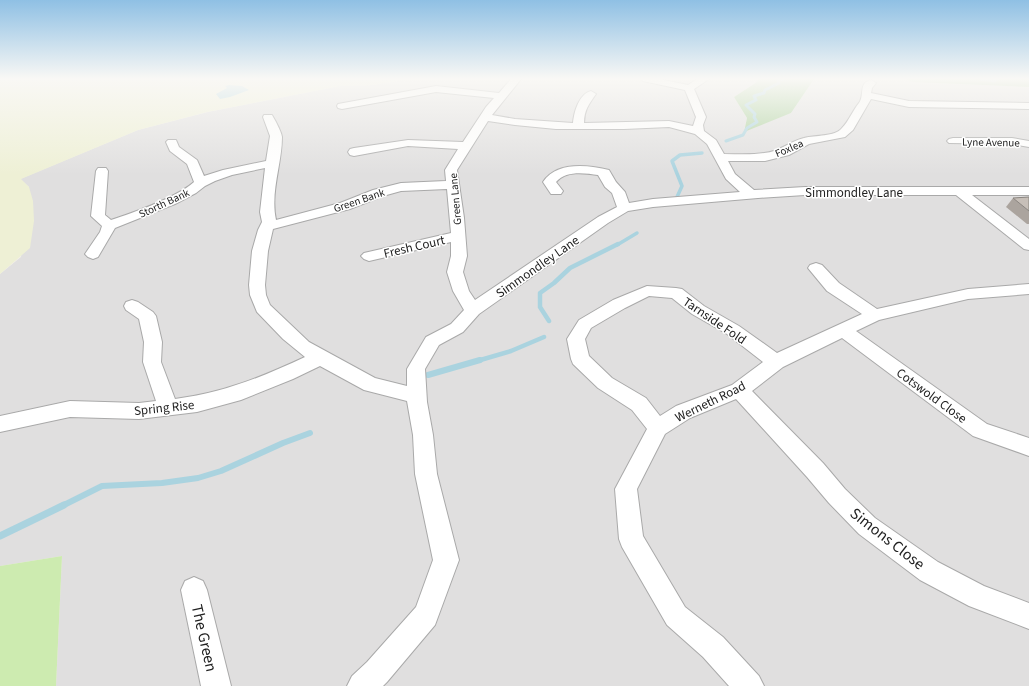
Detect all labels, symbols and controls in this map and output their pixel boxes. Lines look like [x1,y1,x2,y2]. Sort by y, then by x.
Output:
street label: Lyne Avenue [962,134,1020,151]
street label: Foxlea [773,136,806,161]
street label: Green Lane [446,172,465,226]
street label: Simmondley Lane [805,184,903,202]
street label: Storth Bank [136,185,193,222]
street label: Green Bank [332,185,387,216]
street label: Fresh Court [382,231,447,263]
street label: Simmondley Lane [492,231,583,302]
street label: Tarnside Fold [679,293,750,349]
street label: Cotswold Close [893,364,970,428]
street label: Werneth Road [672,377,749,427]
street label: Spring Rise [133,396,195,420]
street label: Simons Close [845,503,929,575]
street label: The Green [186,602,222,674]

